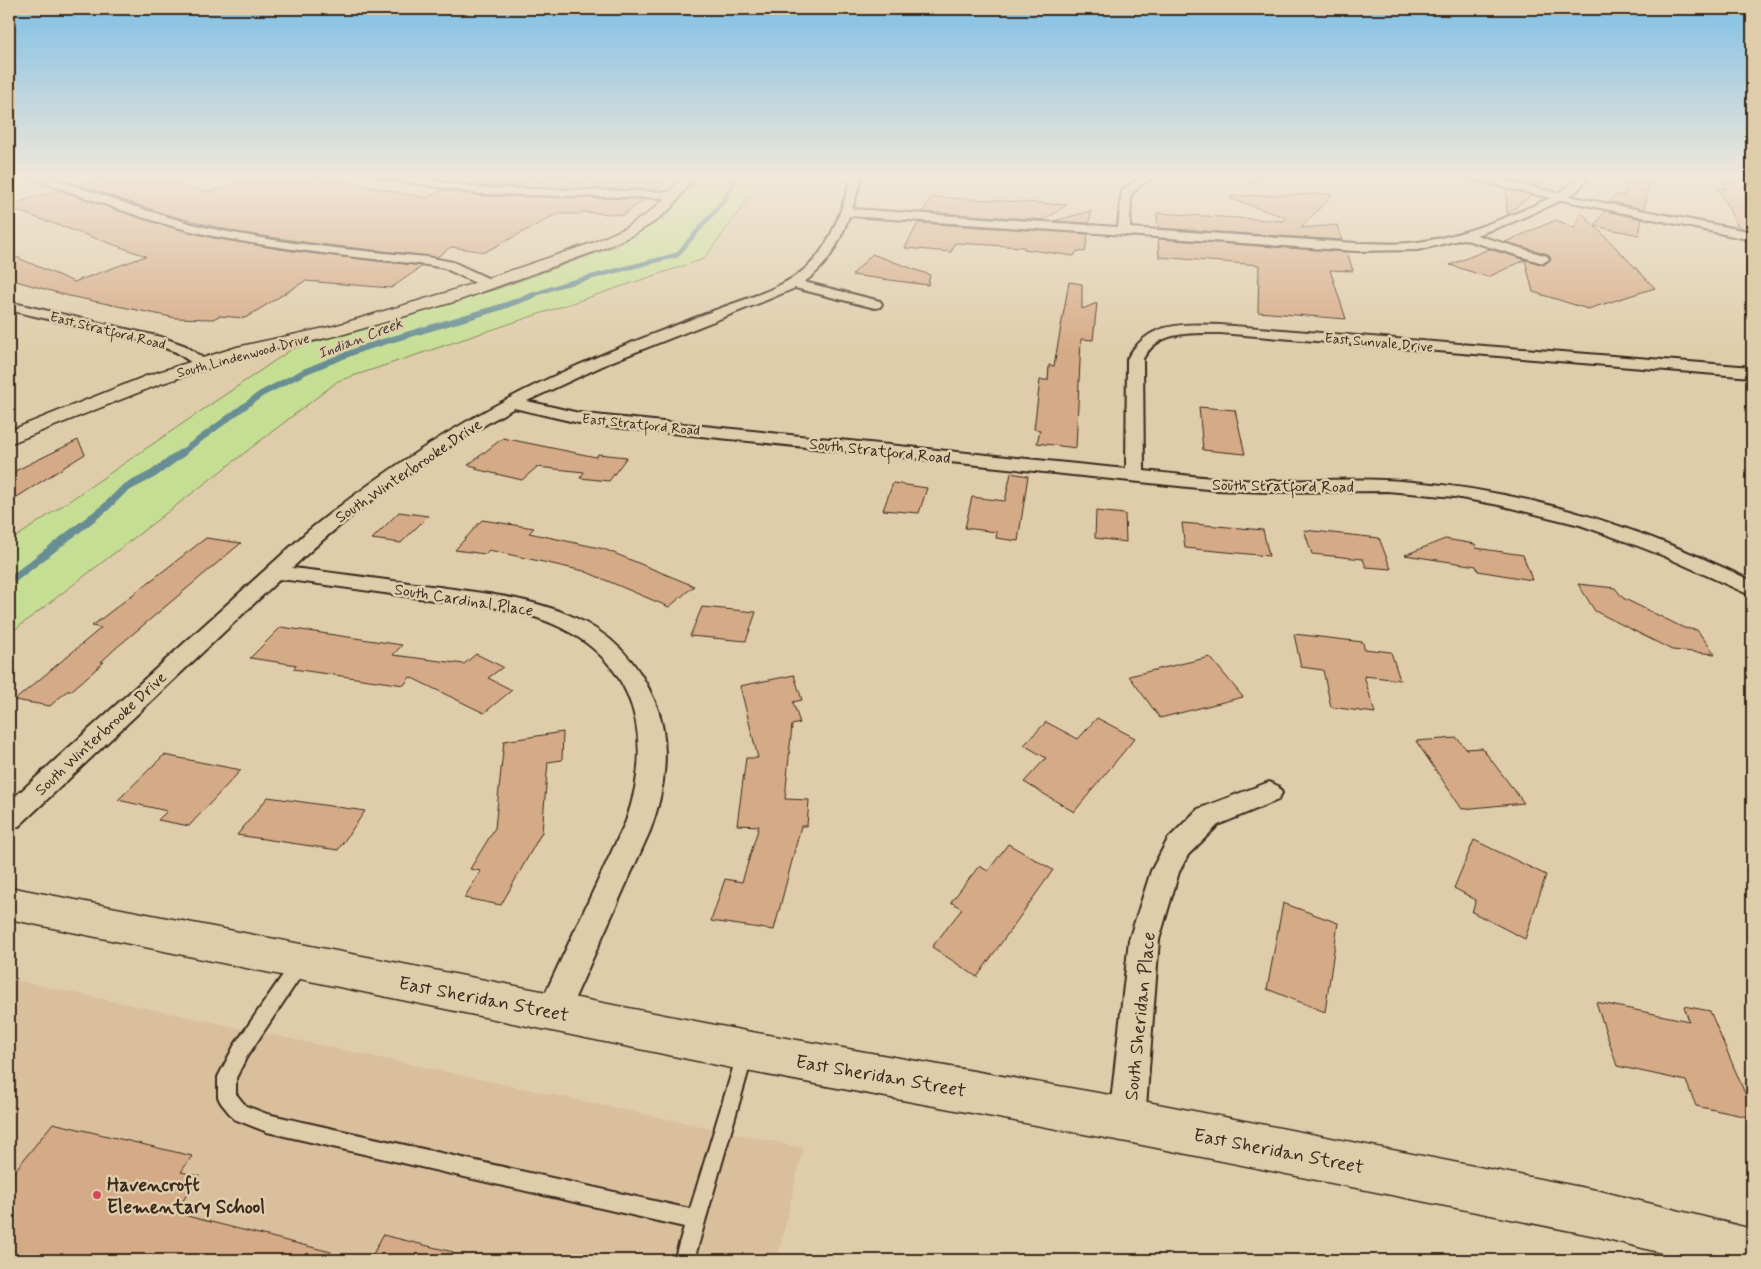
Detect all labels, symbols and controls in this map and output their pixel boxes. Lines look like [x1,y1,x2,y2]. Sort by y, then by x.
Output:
street label: East Stratford Road [48,308,167,356]
water label: Indian Creek [315,313,406,364]
street label: East Sunvale Drive [1324,329,1434,357]
street label: South Lindenwood Drive [175,330,312,382]
street label: East Stratford Road [581,410,701,442]
street label: South Winterbrooke Drive [331,414,486,528]
street label: South Stratford Road [808,434,952,471]
street label: South Stratford Road [1212,475,1354,500]
street label: South Cardinal Place [393,579,535,622]
street label: South Winterbrooke Drive [31,667,171,801]
street label: South Sheridan Place [1119,931,1162,1102]
street label: East Sheridan Street [396,971,571,1028]
street label: East Sheridan Street [793,1049,968,1104]
street label: East Sheridan Street [1191,1123,1366,1180]
place label: Havencroft Elementary School [107,1173,265,1220]
marker: Havencroft Elementary School [91,1189,103,1201]

